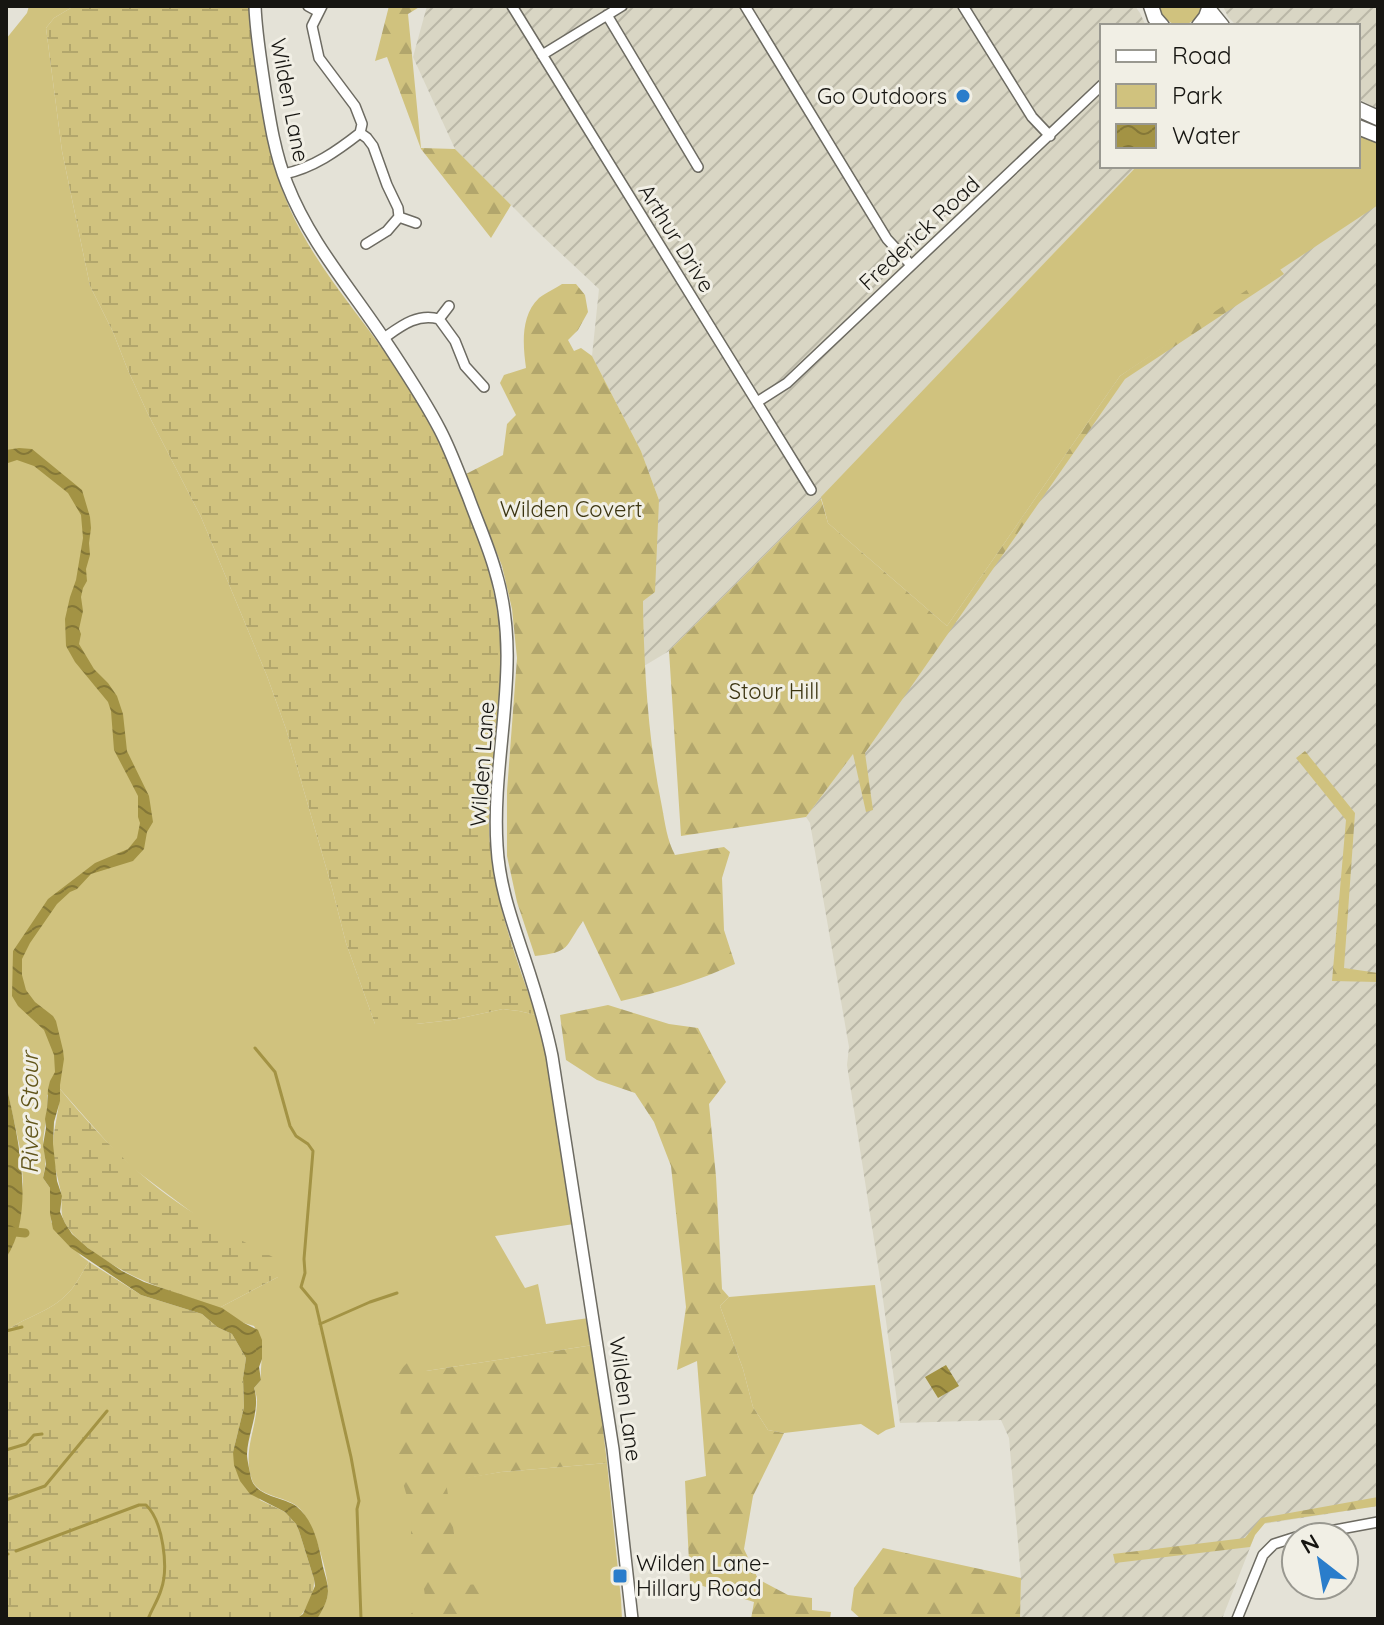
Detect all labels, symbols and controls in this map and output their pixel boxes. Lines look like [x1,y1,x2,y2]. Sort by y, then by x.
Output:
legend [1100,24,1360,168]
street label: Wilden Lane [264,36,316,164]
text: Road [1172,40,1232,70]
text: Park [1172,80,1223,110]
place label: Go Outdoors [817,82,947,110]
marker: Go Outdoors [954,87,972,105]
text: Water [1172,120,1240,150]
street label: Frederick Road [853,170,985,296]
street label: Arthur Drive [633,179,721,297]
park label: Wilden Covert [500,495,642,523]
park label: Stour Hill [729,677,819,705]
street label: Wilden Lane [464,700,500,828]
water label: River Stour [14,1049,44,1174]
street label: Wilden Lane [603,1335,649,1463]
north arrow [1280,1521,1360,1601]
text: N [1296,1528,1324,1560]
place label: Wilden Lane- Hillary Road [636,1549,770,1602]
marker: Wilden Lane- Hillary Road [611,1567,629,1585]

